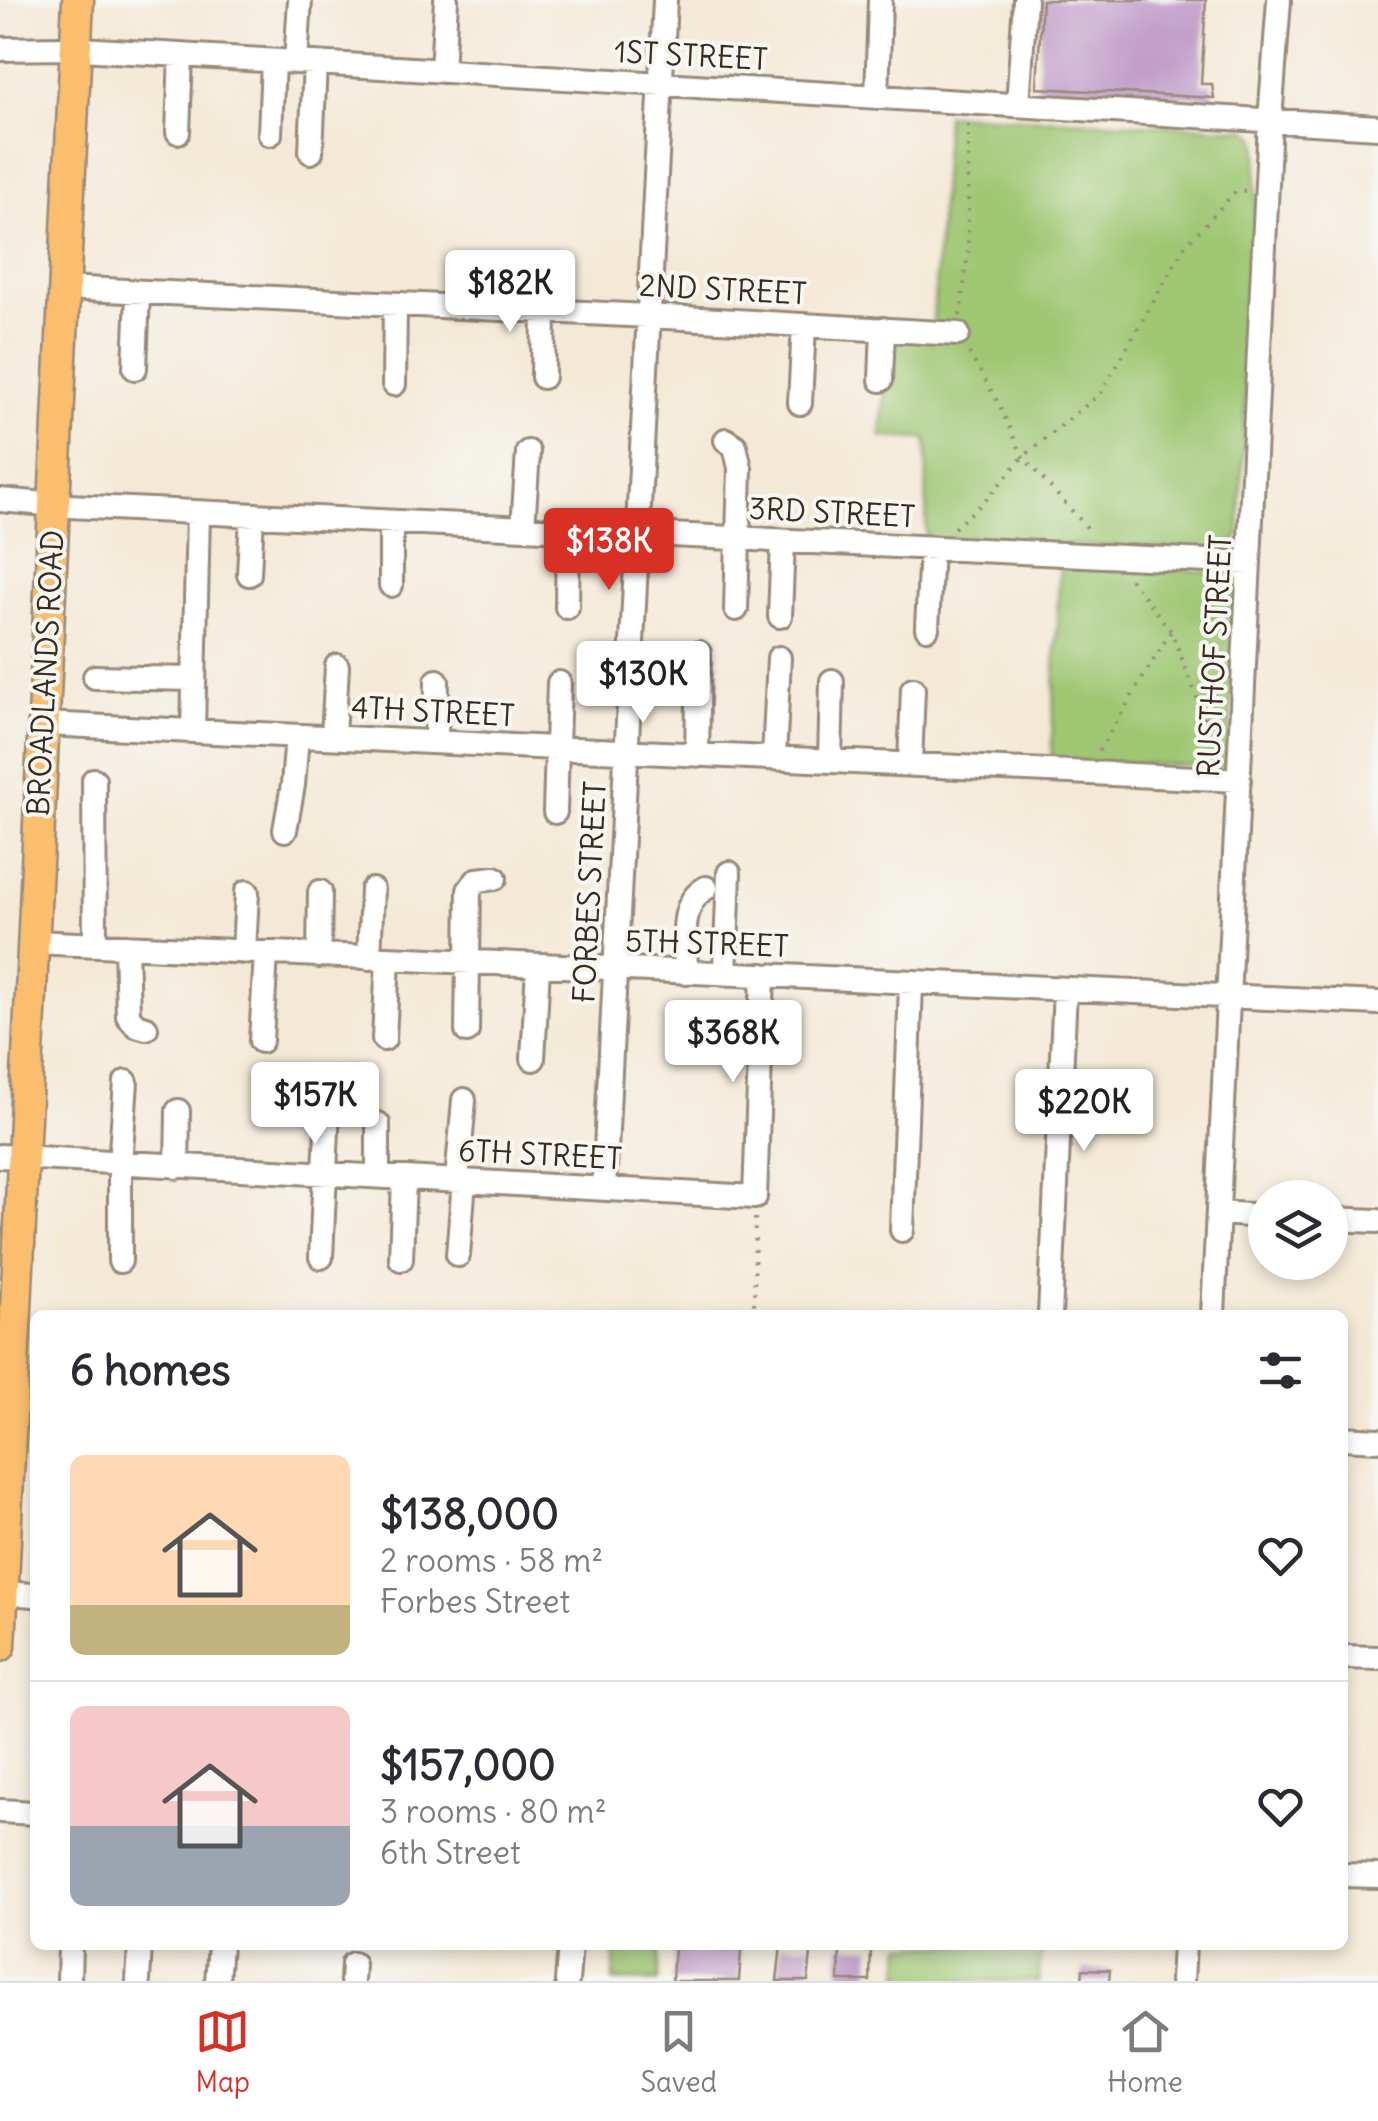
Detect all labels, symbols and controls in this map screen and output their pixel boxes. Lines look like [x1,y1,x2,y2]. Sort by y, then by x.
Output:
street label: 1ST STREET [613,32,769,78]
pin: $182K [440,250,580,335]
text: $182K [467,262,553,303]
street label: 2ND STREET [638,266,808,312]
street label: 3RD STREET [748,489,916,535]
pin: $138K [539,508,679,593]
text: $138K [566,520,652,561]
street label: BROADLANDS ROAD [19,529,71,817]
street label: RUSTHOF STREET [1189,534,1239,778]
pin: $130K [573,641,713,726]
text: $130K [599,653,687,694]
street label: 4TH STREET [350,688,516,734]
street label: FORBES STREET [564,780,614,1004]
street label: 5TH STREET [624,921,790,965]
pin: $368K [663,1000,803,1085]
text: $368K [687,1012,779,1053]
pin: $157K [245,1062,385,1147]
pin: $220K [1014,1069,1154,1154]
text: $157K [273,1074,357,1115]
text: $220K [1037,1081,1131,1122]
street label: 6TH STREET [457,1131,623,1177]
map controls [1248,1180,1348,1280]
button: layers [1248,1180,1348,1280]
icon: filters [1253,1343,1308,1398]
text: 6 homes [70,1344,231,1396]
text: $138,000 [380,1488,559,1540]
icon: home [150,1495,270,1615]
icon: heart [1253,1528,1308,1583]
text: 2 rooms · 58 m² [380,1540,603,1581]
text: Forbes Street [380,1581,570,1622]
text: $157,000 [380,1739,556,1791]
icon: home [150,1746,270,1866]
icon: heart [1253,1779,1308,1834]
text: 3 rooms · 80 m² [380,1791,607,1832]
text: 6th Street [380,1832,521,1873]
tab: Map [195,2004,250,2100]
tab: Saved [640,2004,717,2100]
tab: Home [1107,2004,1183,2100]

